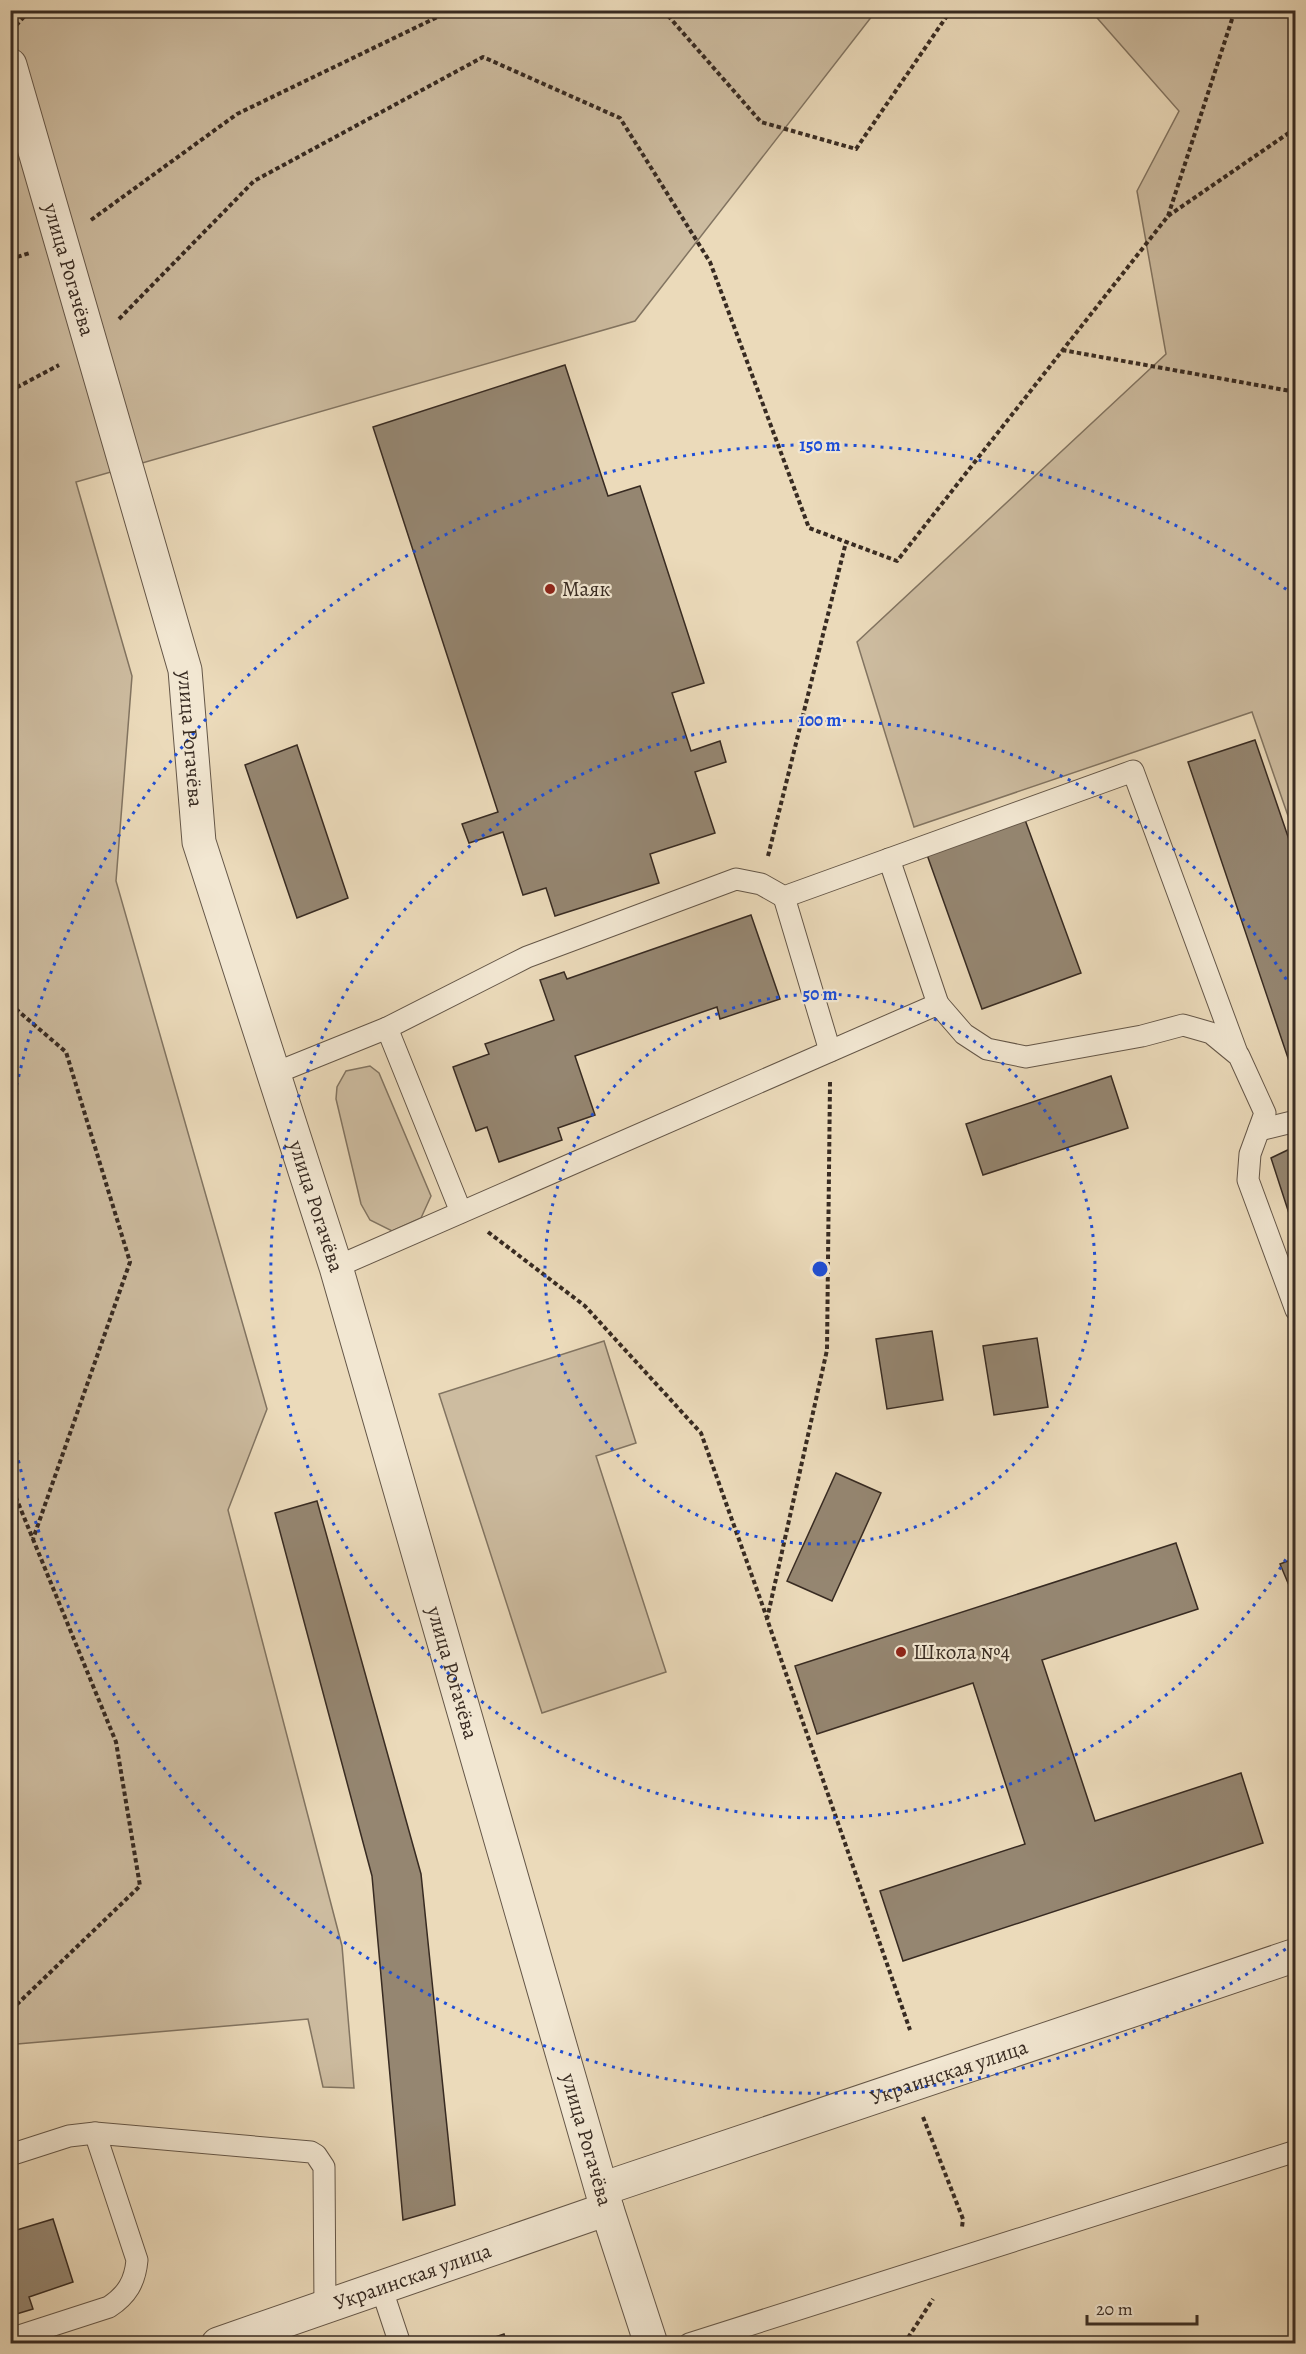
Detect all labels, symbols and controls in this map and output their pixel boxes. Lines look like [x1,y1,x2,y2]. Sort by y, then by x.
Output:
street label: улица Рогачёва [36,199,102,340]
text: 150 m [799,433,841,457]
place label: Маяк [562,575,610,603]
marker: Маяк [543,582,557,596]
street label: улица Рогачёва [171,669,210,809]
text: 100 m [799,708,841,732]
text: 50 m [803,982,837,1006]
street label: улица Рогачёва [282,1136,351,1276]
centre of rings [810,1259,830,1279]
street label: улица Рогачёва [420,1602,485,1743]
place label: Школа №4 [913,1638,1010,1666]
marker: Школа №4 [894,1645,908,1659]
street label: Украинская улица [866,2032,1032,2112]
street label: улица Рогачёва [554,2069,620,2210]
street label: Украинская улица [330,2236,495,2317]
scale bar [1087,2288,1196,2326]
text: 20 m [1096,2297,1133,2321]

